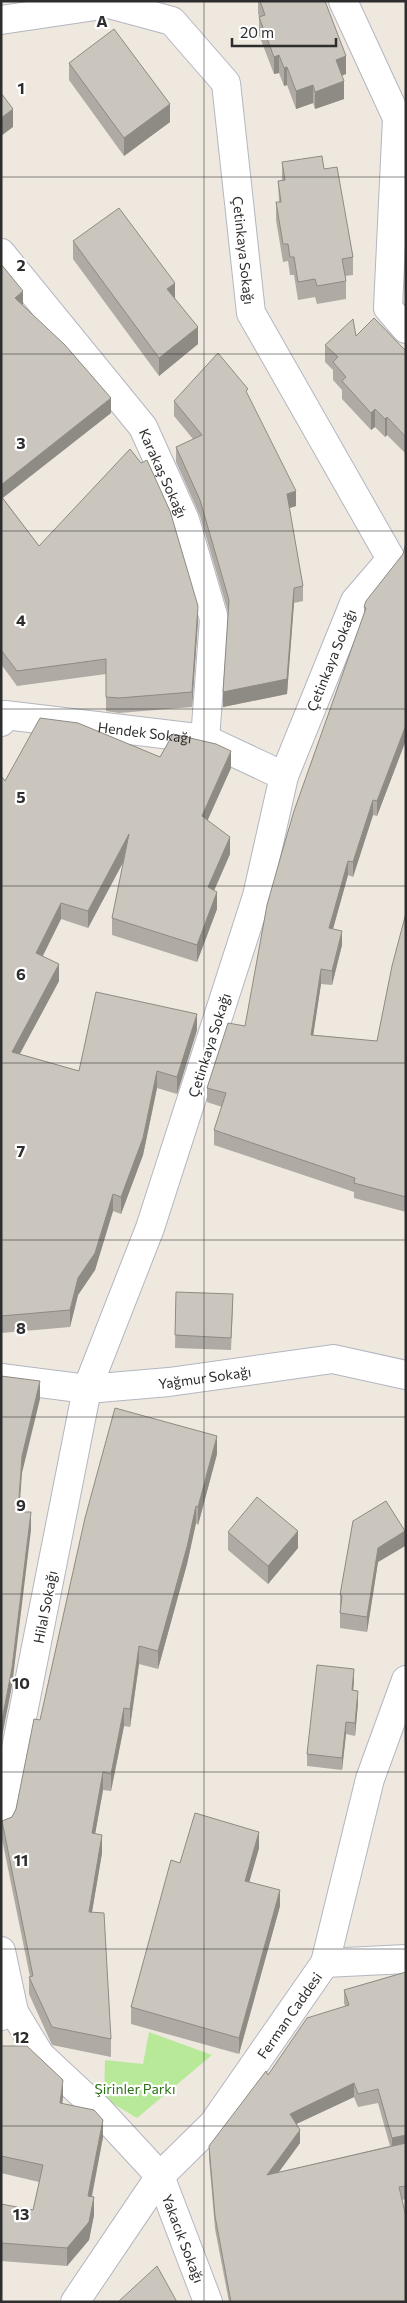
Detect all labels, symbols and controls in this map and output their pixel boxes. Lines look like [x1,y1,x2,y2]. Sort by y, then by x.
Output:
text: A [96,11,108,30]
scale bar [232,15,336,47]
text: 20 m [240,23,274,41]
text: 1 [17,78,25,97]
street label: Çetinkaya Sokağı [230,195,259,305]
text: 2 [16,255,26,274]
street label: Karakaş Sokağı [136,426,191,520]
text: 3 [16,433,26,452]
street label: Çetinkaya Sokağı [303,606,359,714]
text: 4 [16,610,26,629]
street label: Hendek Sokağı [97,718,193,746]
text: 5 [16,787,26,806]
text: 6 [16,964,26,983]
street label: Çetinkaya Sokağı [184,991,234,1099]
text: 7 [17,1141,26,1160]
text: 8 [16,1318,26,1337]
street label: Yağmur Sokağı [157,1362,252,1391]
text: 9 [16,1495,26,1514]
street label: Hilal Sokağı [30,1569,60,1645]
text: 10 [12,1673,30,1692]
text: 11 [14,1850,28,1869]
street label: Ferman Caddesi [253,1969,325,2062]
text: 12 [13,2027,29,2046]
park label: Şirinler Parkı [94,2080,176,2097]
street label: Yakacık Sokağı [159,2192,208,2285]
text: 13 [13,2204,29,2223]

